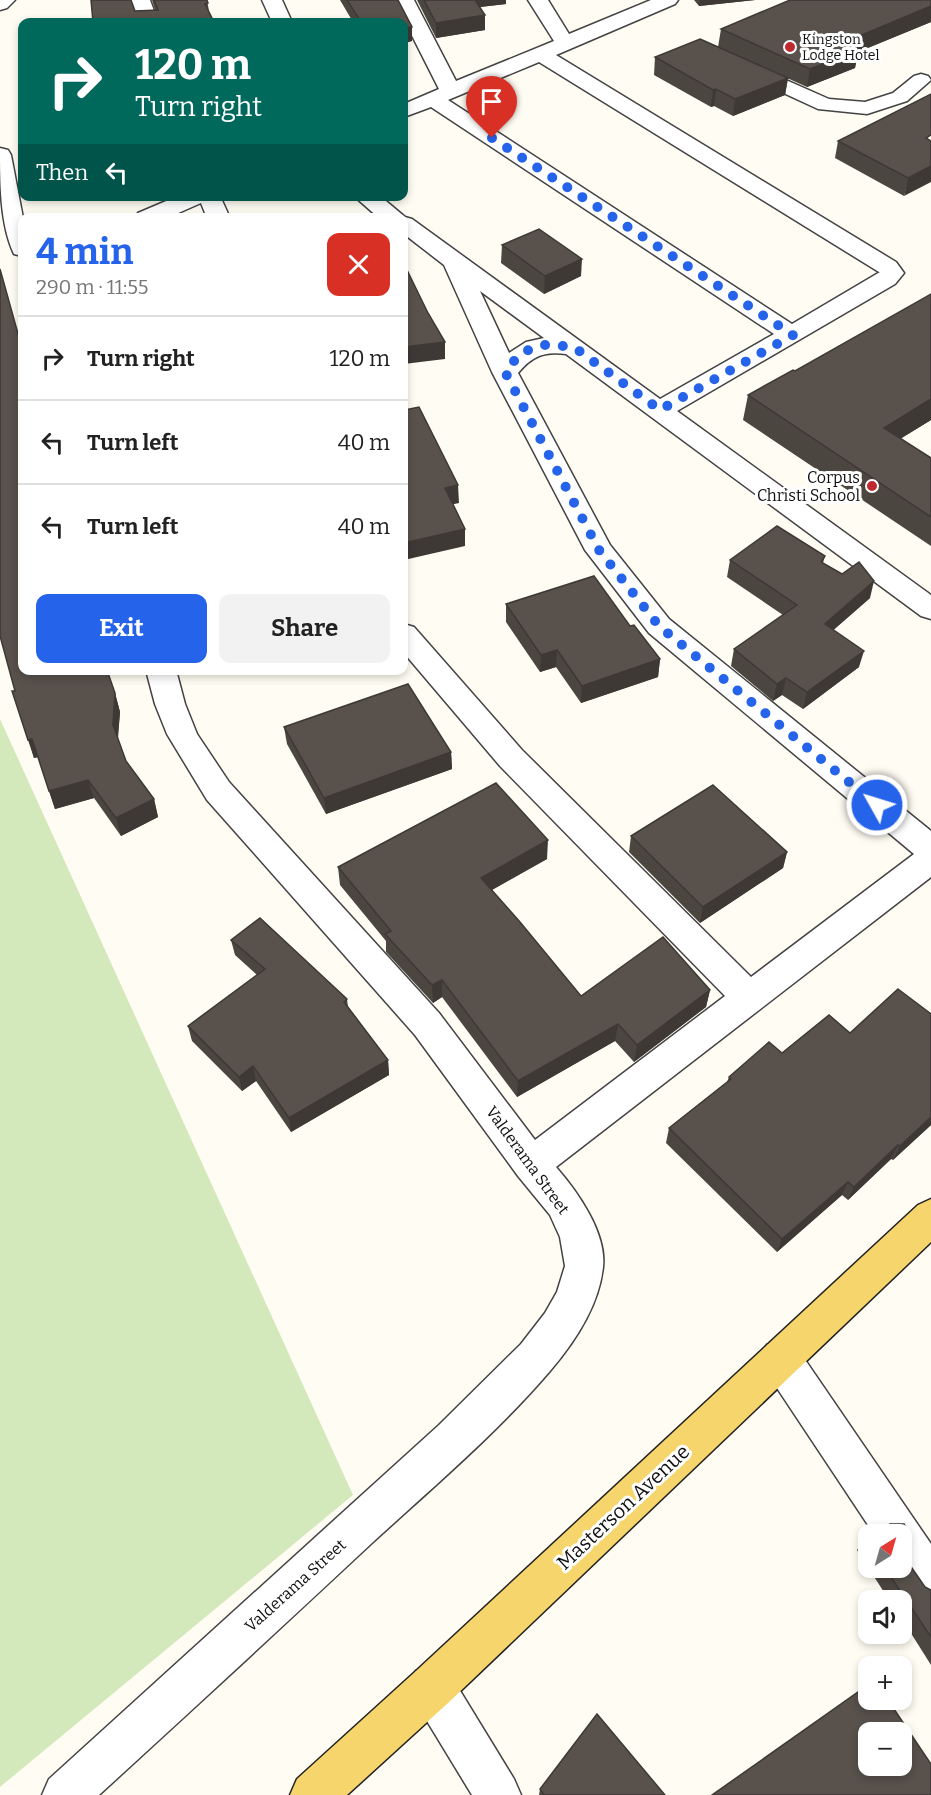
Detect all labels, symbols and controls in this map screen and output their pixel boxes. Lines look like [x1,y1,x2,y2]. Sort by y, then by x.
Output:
place label: Kingston Lodge Hotel [802,31,880,64]
text: 120 m [135,40,251,90]
marker: Kingston Lodge Hotel [783,40,797,54]
icon: right [36,42,114,120]
pin [466,76,517,138]
icon: arrive [475,85,508,118]
text: Turn right [135,91,262,123]
icon: left [100,156,133,189]
text: Then [36,159,88,186]
text: 4 min [36,230,133,274]
button: close [327,233,390,296]
text: 290 m · 11:55 [36,275,149,299]
icon: right [36,342,69,375]
text: Turn right [87,345,195,372]
text: 120 m [330,345,390,372]
icon: left [36,426,69,459]
text: Turn left [87,429,179,456]
text: 40 m [338,429,390,456]
place label: Corpus Christi School [757,468,860,505]
marker: Corpus Christi School [865,479,879,493]
icon: left [36,510,69,543]
text: Turn left [87,513,179,540]
text: 40 m [338,513,390,540]
button: Exit [36,594,207,663]
button: Share [219,594,390,663]
position arrow [845,773,909,837]
street label: Valderama Street [482,1103,573,1218]
street label: Masterson Avenue [552,1439,694,1575]
north arrow [858,1524,912,1578]
map controls [858,1524,912,1776]
street label: Valderama Street [241,1535,350,1636]
button: sound [858,1590,912,1644]
button: + [858,1656,912,1710]
button: − [858,1722,912,1776]

